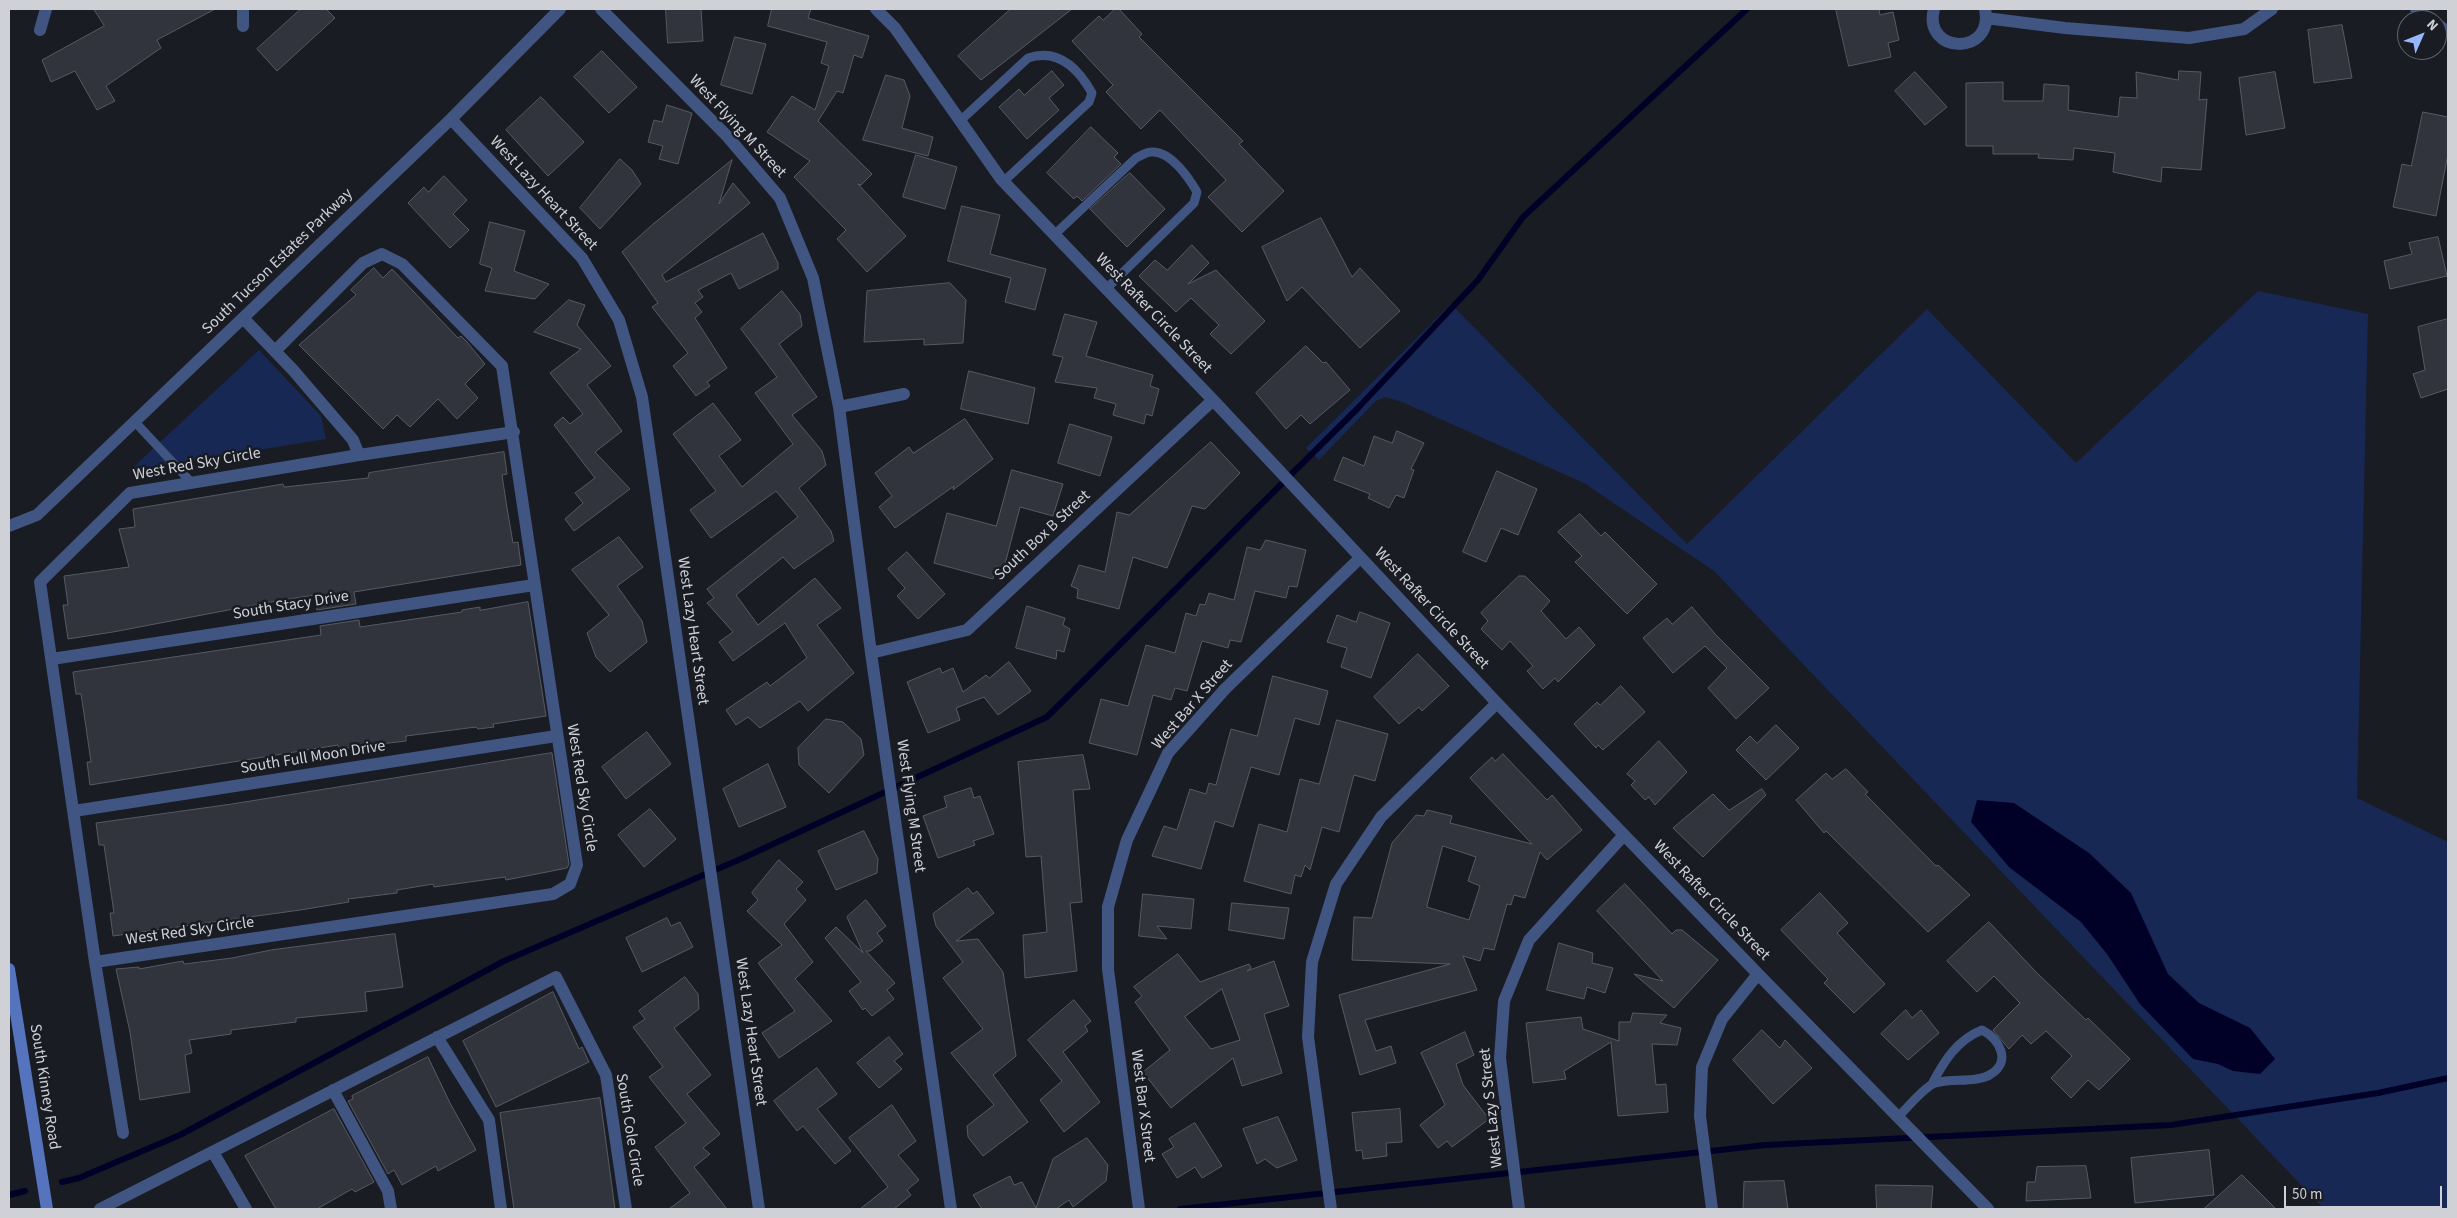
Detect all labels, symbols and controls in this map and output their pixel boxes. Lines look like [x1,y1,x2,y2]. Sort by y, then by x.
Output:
north arrow [2397,10,2447,60]
text: N [2422,15,2442,36]
street label: West Flying M Street [684,72,790,182]
street label: West Lazy Heart Street [485,133,601,255]
street label: South Tucson Estates Parkway [199,185,357,339]
street label: West Rafter Circle Street [1091,250,1215,378]
street label: West Red Sky Circle [132,444,262,486]
street label: South Box B Street [991,487,1095,585]
street label: West Rafter Circle Street [1370,544,1492,674]
street label: West Lazy Heart Street [672,556,712,706]
street label: South Stacy Drive [232,587,350,625]
street label: West Bar X Street [1149,656,1237,754]
street label: West Red Sky Circle [561,723,601,853]
street label: South Full Moon Drive [239,737,387,779]
street label: West Flying M Street [891,738,929,874]
street label: West Rafter Circle Street [1649,837,1773,965]
street label: West Red Sky Circle [125,913,255,951]
street label: West Lazy Heart Street [730,957,770,1107]
street label: South Kinney Road [25,1023,63,1151]
street label: West Lazy S Street [1476,1047,1508,1169]
street label: West Bar X Street [1126,1049,1158,1163]
street label: South Cole Circle [611,1072,647,1188]
scale bar [2287,1176,2444,1208]
text: 50 m [2292,1184,2322,1205]

